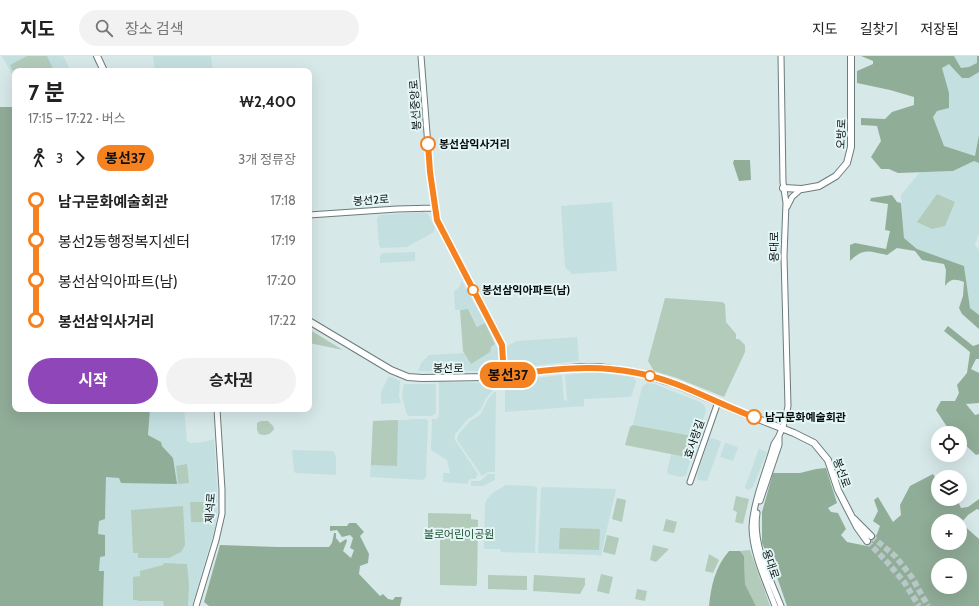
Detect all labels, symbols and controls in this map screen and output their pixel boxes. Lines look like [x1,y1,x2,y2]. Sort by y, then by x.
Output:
search box [79,10,359,46]
icon: search [93,17,115,39]
text: 지도 [20,18,55,41]
text: 장소 검색 [125,20,184,38]
text: 지도 [812,20,838,38]
text: 길찾기 [860,20,898,38]
text: 저장됨 [920,20,959,38]
text: 7 분 [28,79,64,106]
street label: 봉선중앙로 [406,79,424,131]
text: ₩2,400 [240,93,296,111]
text: 17:15 – 17:22 · 버스 [28,110,126,126]
street label: 오방로 [833,119,849,149]
marker: 봉선삼익사거리 [420,136,436,152]
place label: 봉선삼익사거리 [439,137,510,151]
icon: walk [28,147,50,169]
icon: forward [69,147,91,169]
text: 봉선37 [105,149,146,167]
text: 3 [56,150,63,166]
text: 3개 정류장 [238,151,296,167]
text: 17:18 [270,192,296,208]
street label: 봉선2로 [352,192,390,208]
text: 남구문화예술회관 [58,193,168,211]
text: 17:19 [271,232,296,248]
street label: 용대로 [767,232,781,262]
text: 봉선2동행정복지센터 [58,233,190,251]
text: 17:20 [267,272,296,288]
text: 봉선삼익아파트(남) [58,273,178,291]
place label: 봉선삼익아파트(남) [482,283,570,297]
marker: 봉선삼익아파트(남) [467,284,479,296]
text: 17:22 [269,312,296,328]
text: 봉선삼익사거리 [58,313,155,331]
button: 시작 [28,358,158,404]
button: 승차권 [166,358,296,404]
street label: 봉선로 [433,361,463,375]
line badge: 봉선37 [480,362,536,388]
text: 봉선37 [488,366,528,384]
unlabelled marker [644,370,656,382]
marker: 남구문화예술회관 [746,409,762,425]
place label: 남구문화예술회관 [765,410,846,424]
street label: 효사랑길 [681,418,707,460]
map controls [931,426,967,594]
button: locate [931,426,967,462]
street label: 봉선로 [830,456,854,490]
button: layers [931,470,967,506]
street label: 제석로 [202,492,218,524]
button: + [931,514,967,550]
park label: 불로어린이공원 [424,527,494,541]
street label: 용대로 [759,547,783,581]
button: − [931,558,967,594]

